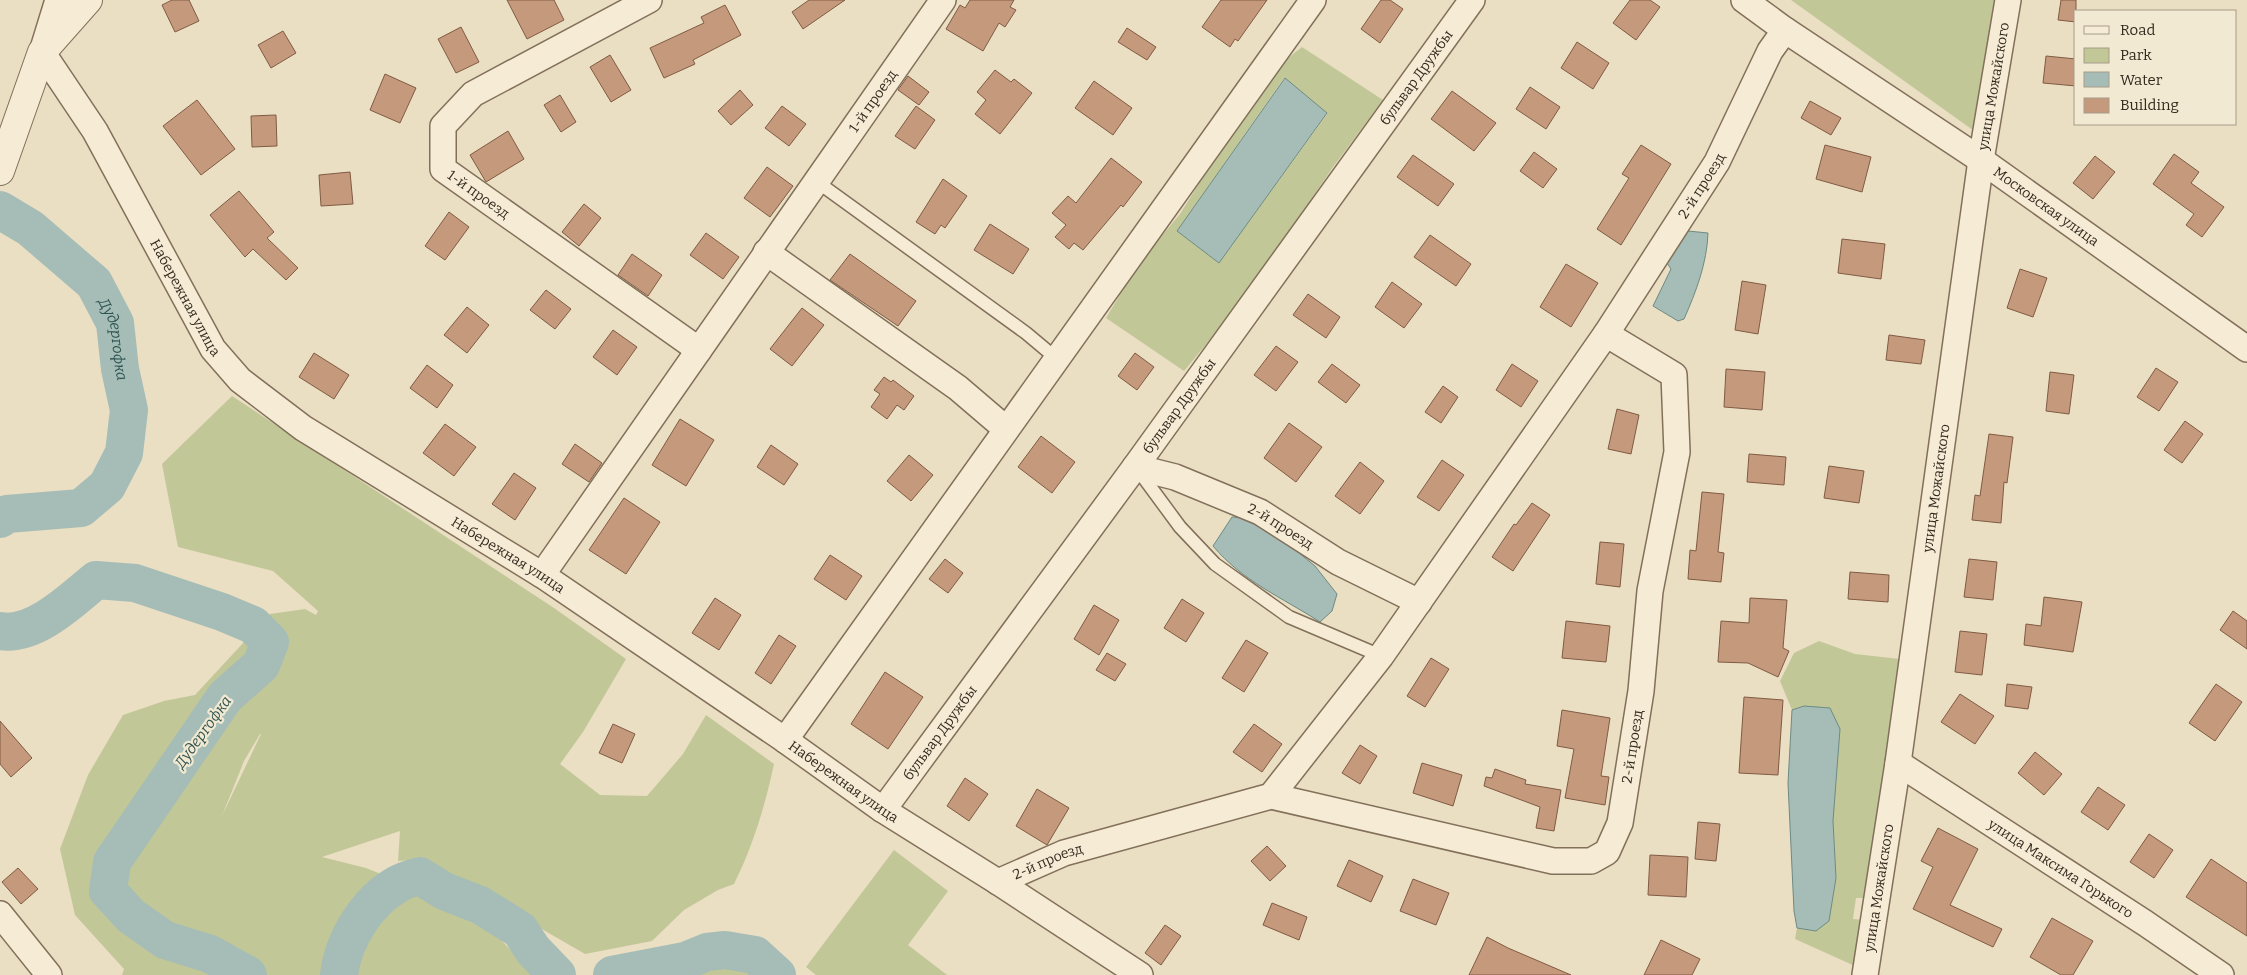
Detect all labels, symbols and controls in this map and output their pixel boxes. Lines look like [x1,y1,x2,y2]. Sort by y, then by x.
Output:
legend [2074,10,2237,125]
street label: улица Можайского [1975,21,2013,153]
text: Road [2120,21,2155,39]
street label: бульвар Дружбы [1377,27,1456,129]
text: Park [2120,46,2152,64]
street label: 1-й проезд [845,66,901,136]
text: Water [2120,71,2163,89]
text: Building [2120,96,2179,114]
street label: 2-й проезд [1675,150,1729,222]
street label: Московская улица [1990,163,2102,250]
street label: 1-й проезд [444,167,513,223]
street label: Набережная улица [146,236,224,360]
water label: Дудергофка [94,294,131,382]
street label: бульвар Дружбы [1140,355,1220,457]
street label: улица Можайского [1919,423,1954,555]
street label: 2-й проезд [1245,500,1317,553]
street label: Набережная улица [448,513,568,597]
street label: бульвар Дружбы [900,682,981,784]
water label: Дудергофка [170,692,235,772]
street label: 2-й проезд [1618,708,1647,785]
street label: Набережная улица [785,737,902,827]
street label: улица Максима Горького [1984,815,2136,922]
street label: улица Можайского [1861,823,1897,954]
street label: 2-й проезд [1010,840,1085,883]

